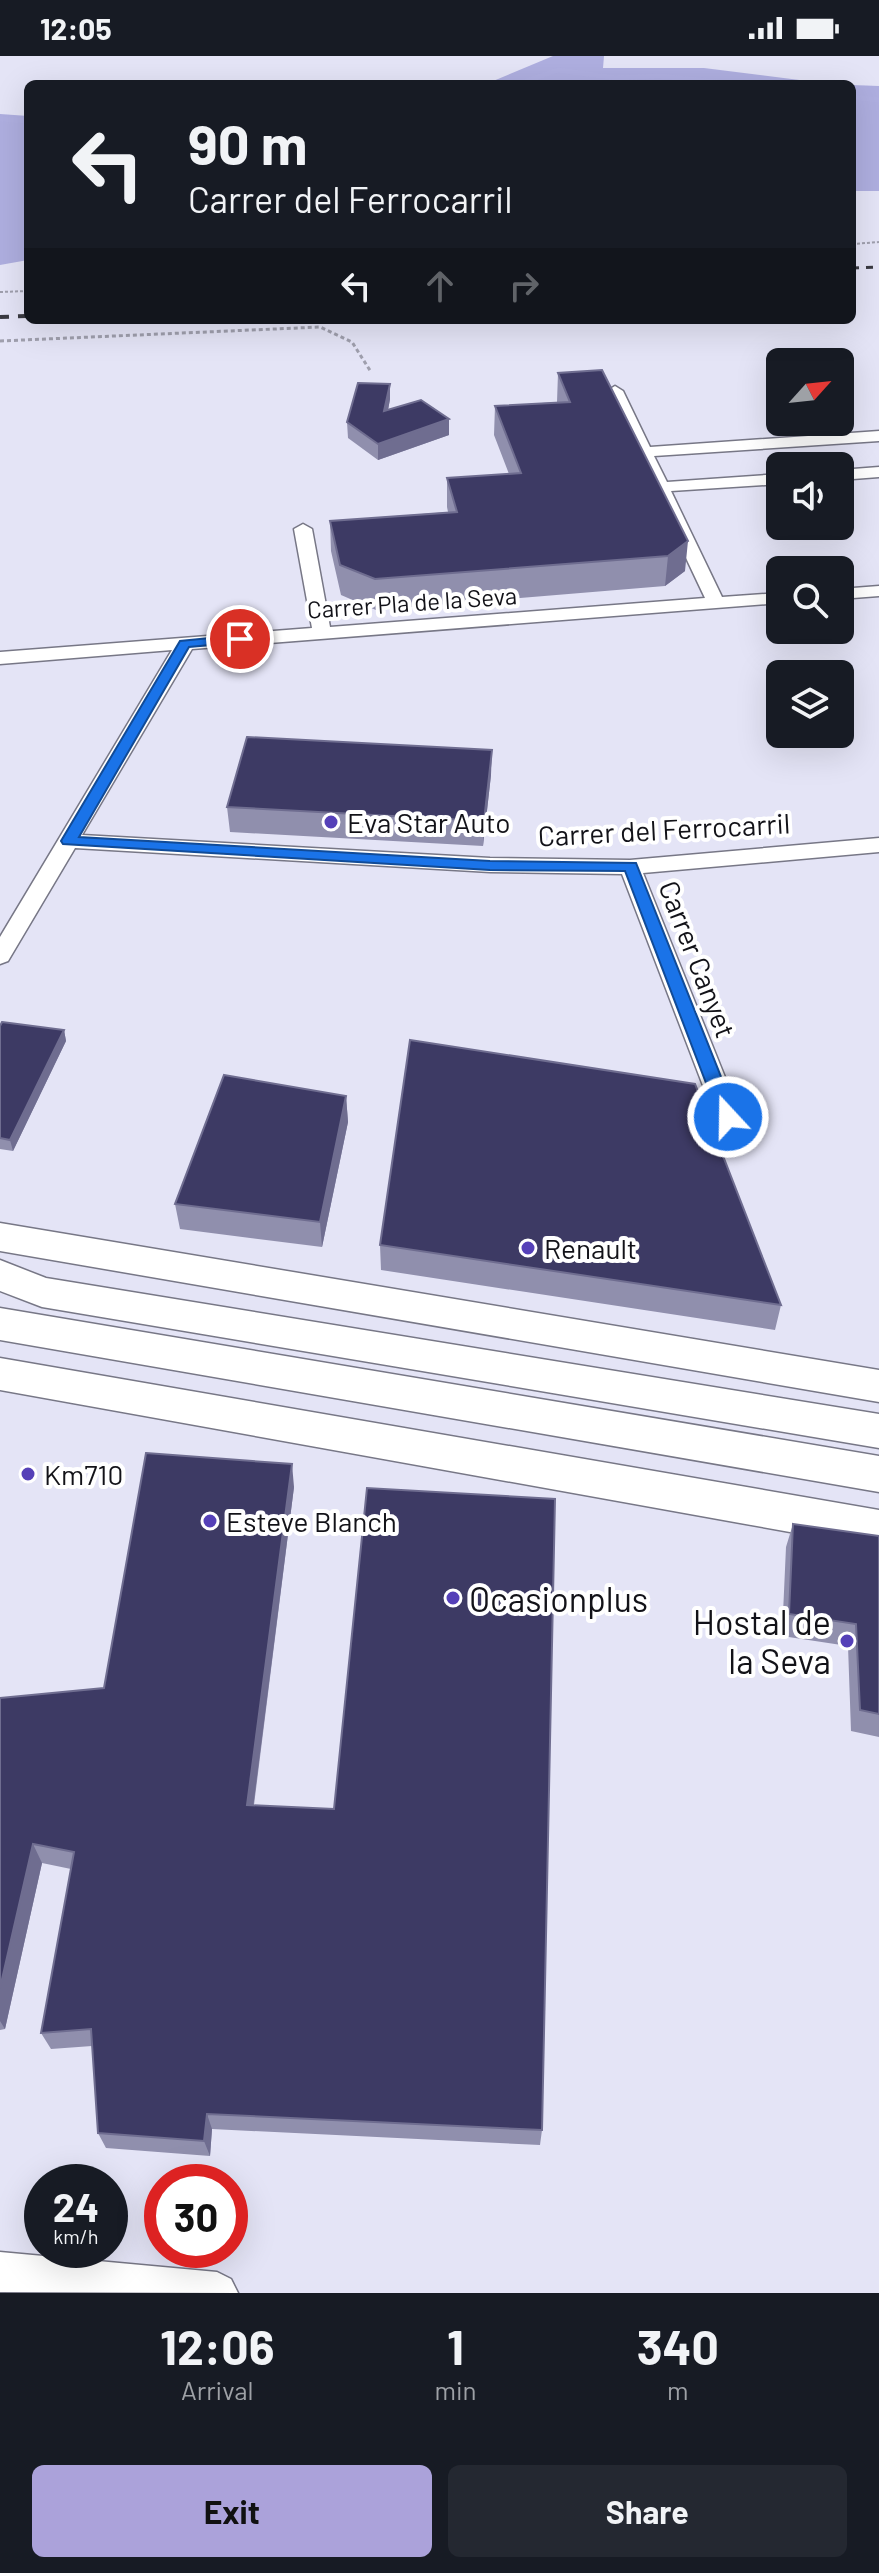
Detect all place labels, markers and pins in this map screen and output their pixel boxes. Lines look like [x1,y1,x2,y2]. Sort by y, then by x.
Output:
pin [206,605,274,673]
place label: Eva Star Auto [347,805,511,839]
marker: Eva Star Auto [322,813,340,831]
place label: Renault [544,1231,637,1265]
marker: Renault [519,1239,537,1257]
place label: Km710 [44,1457,123,1491]
marker: Km710 [19,1465,37,1483]
place label: Esteve Blanch [226,1504,397,1538]
marker: Esteve Blanch [201,1512,219,1530]
place label: Ocasionplus [469,1578,648,1619]
marker: Ocasionplus [444,1589,462,1607]
place label: Hostal de la Seva [693,1601,831,1681]
marker: Hostal de la Seva [838,1632,856,1650]

